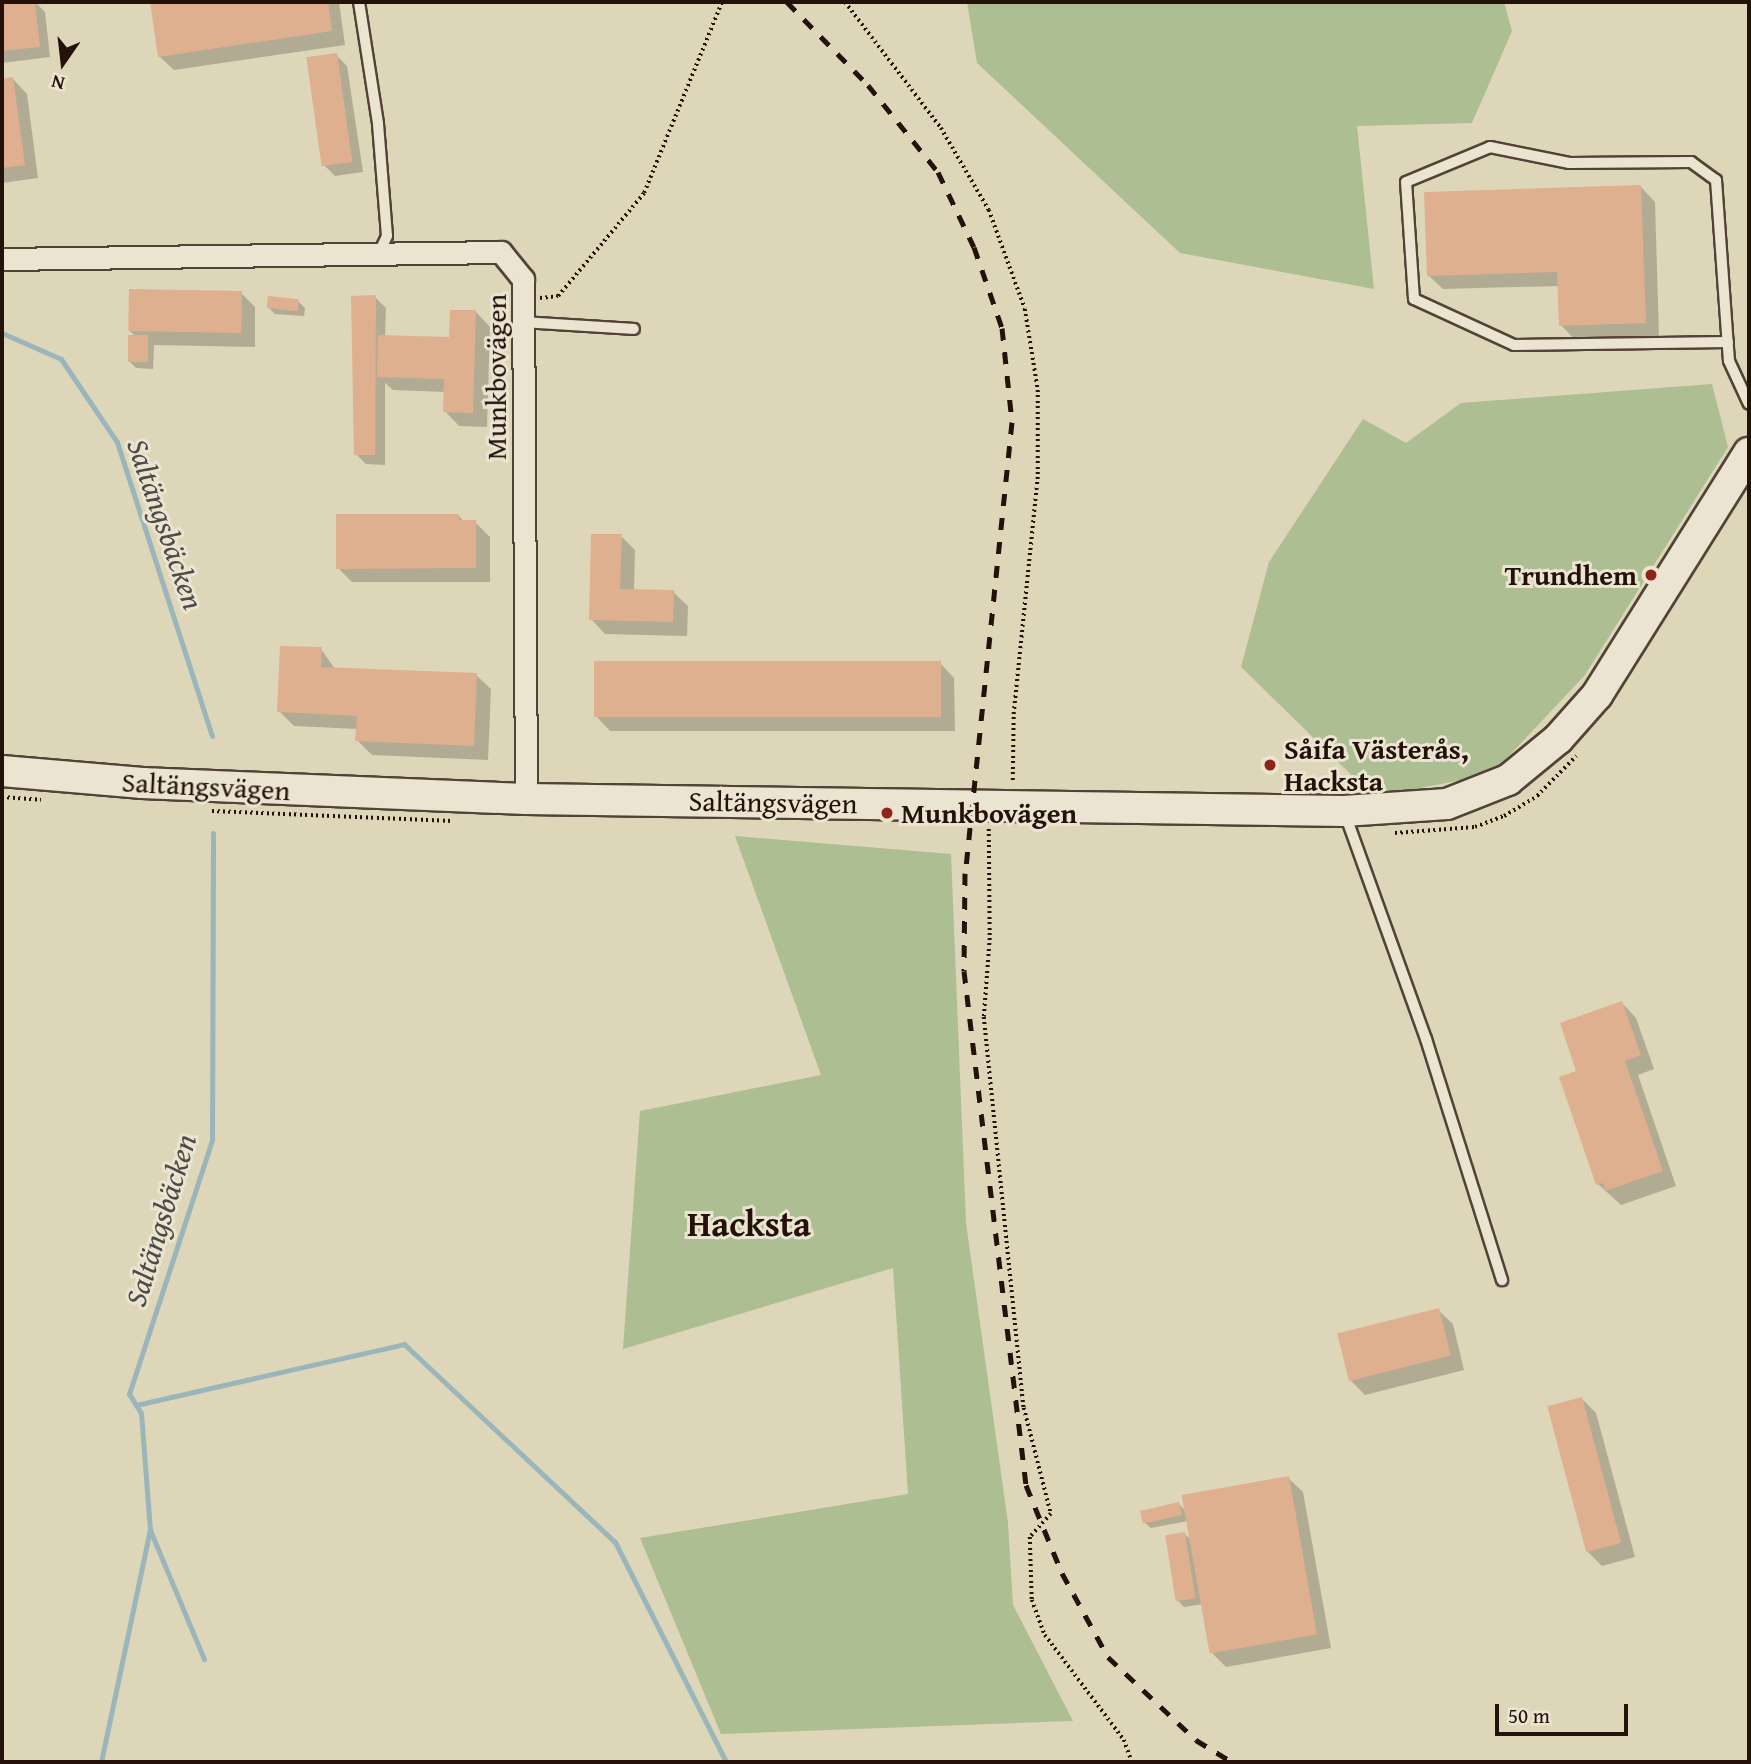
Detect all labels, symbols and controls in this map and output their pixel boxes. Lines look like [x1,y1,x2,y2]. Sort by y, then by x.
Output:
north arrow [28,28,98,98]
text: N [48,68,67,98]
street label: Munkbovägen [479,294,513,460]
water label: Saltängsbäcken [120,434,212,614]
place label: Trundhem [1505,558,1637,592]
marker: Trundhem [1643,567,1659,583]
place label: Såifa Västerås, Hacksta [1284,732,1469,798]
marker: Såifa Västerås, Hacksta [1262,757,1278,773]
street label: Saltängsvägen [121,765,291,807]
street label: Saltängsvägen [688,784,858,820]
place label: Munkbovägen [901,796,1077,830]
marker: Munkbovägen [879,805,895,821]
water label: Saltängsbäcken [117,1130,203,1310]
district label: Hacksta [687,1203,811,1245]
scale bar [1499,1690,1632,1734]
text: 50 m [1508,1700,1550,1731]

